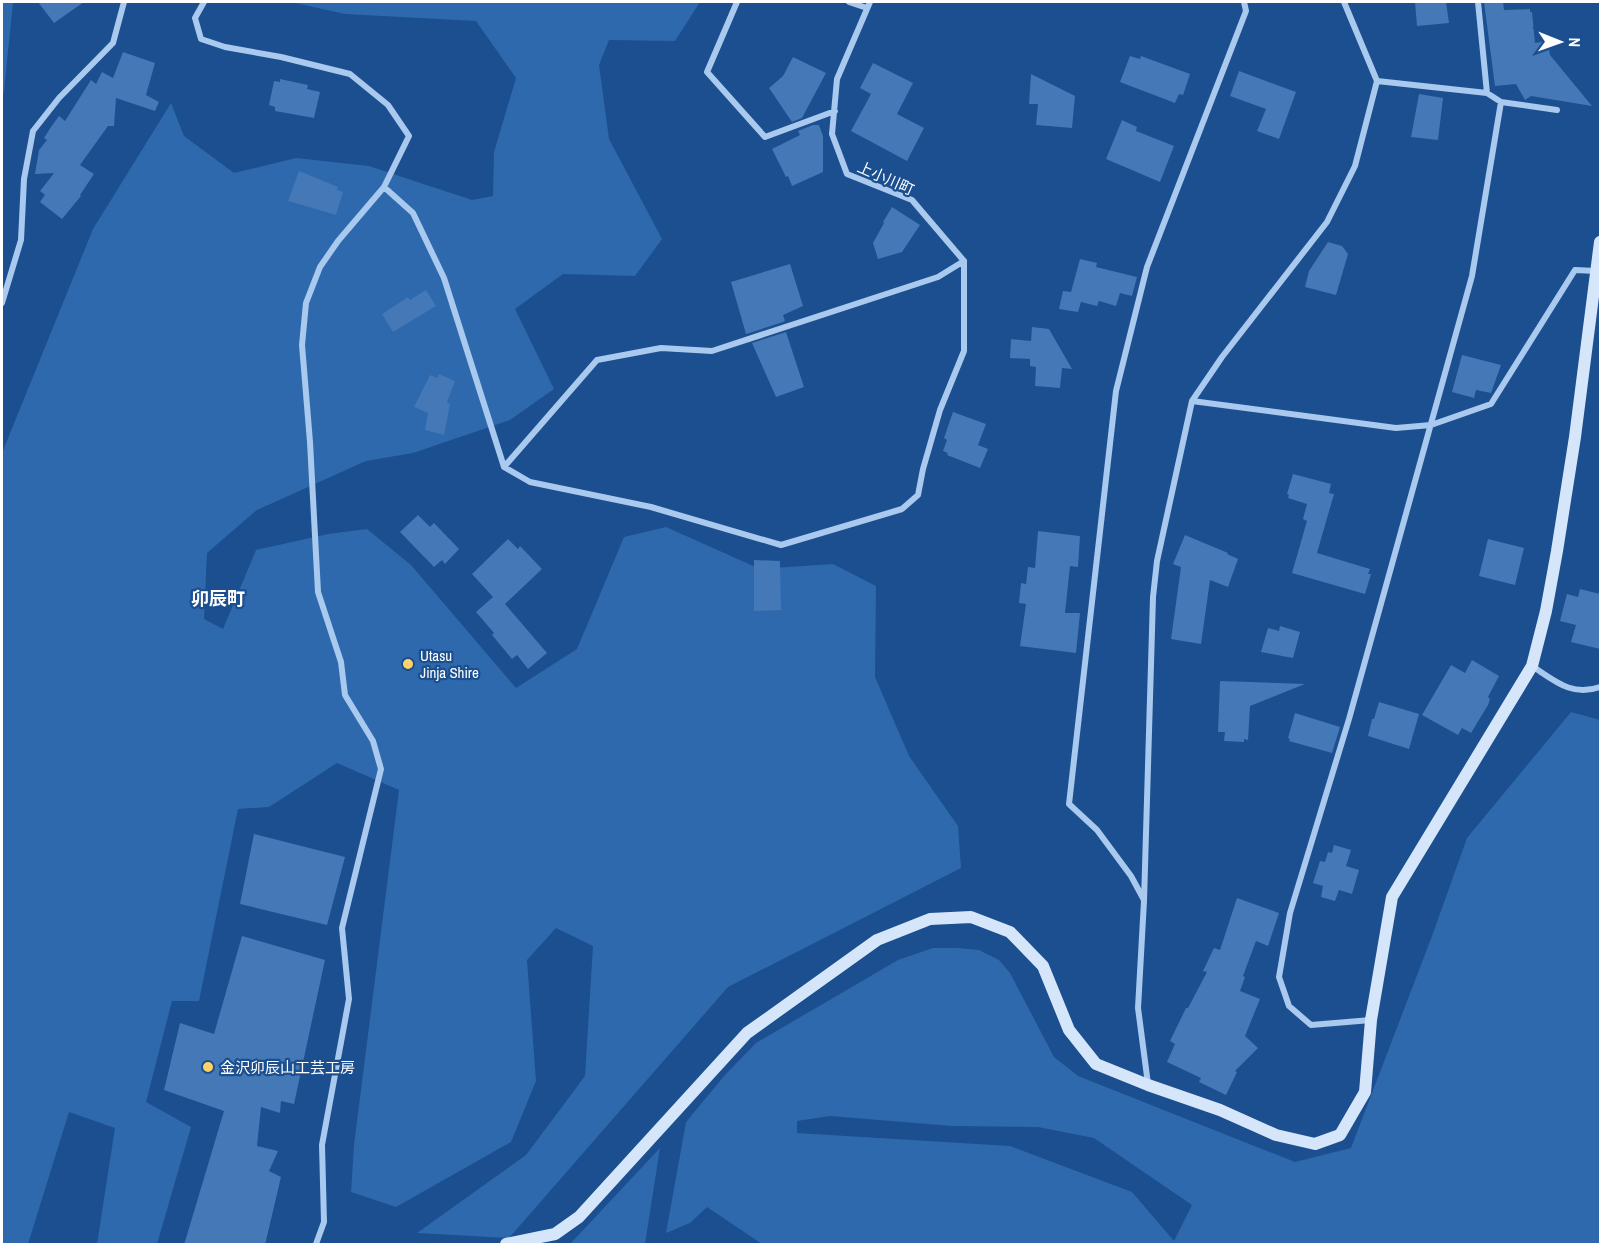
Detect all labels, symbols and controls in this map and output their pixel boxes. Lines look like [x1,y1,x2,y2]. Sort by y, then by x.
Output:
north arrow [1530,12,1590,72]
text: N [1564,37,1586,47]
street label: 上小川町 [854,156,918,200]
district label: 卯辰町 [191,586,245,611]
place label: Utasu Jinja Shire [420,645,479,683]
marker: Utasu Jinja Shire [401,657,415,671]
place label: 金沢卯辰山工芸工房 [220,1057,355,1078]
marker: 金沢卯辰山工芸工房 [201,1060,215,1074]

